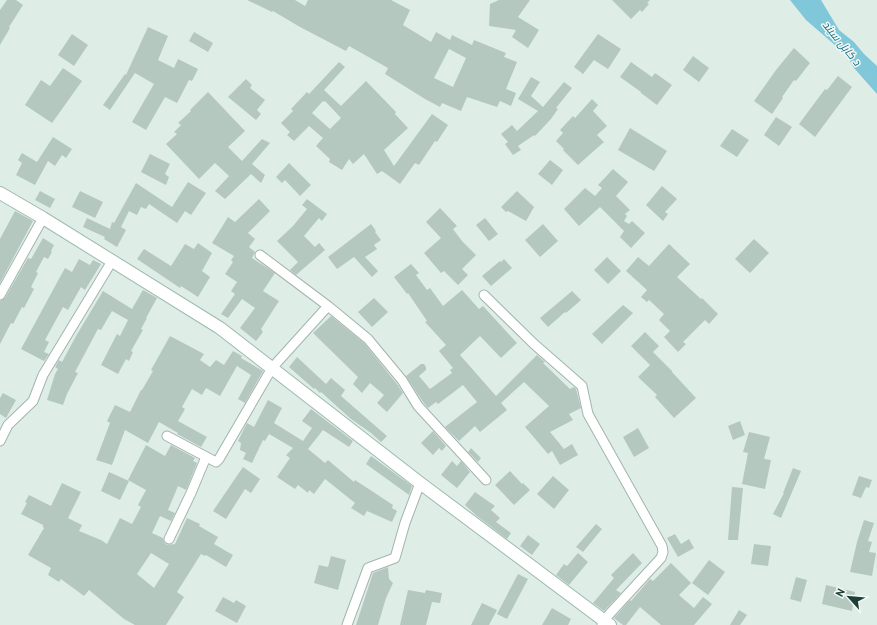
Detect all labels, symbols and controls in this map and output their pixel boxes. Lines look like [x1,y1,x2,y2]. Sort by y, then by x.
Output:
water label: د کابل سيند [820,18,865,69]
north arrow [829,577,869,617]
text: N [832,586,848,599]

